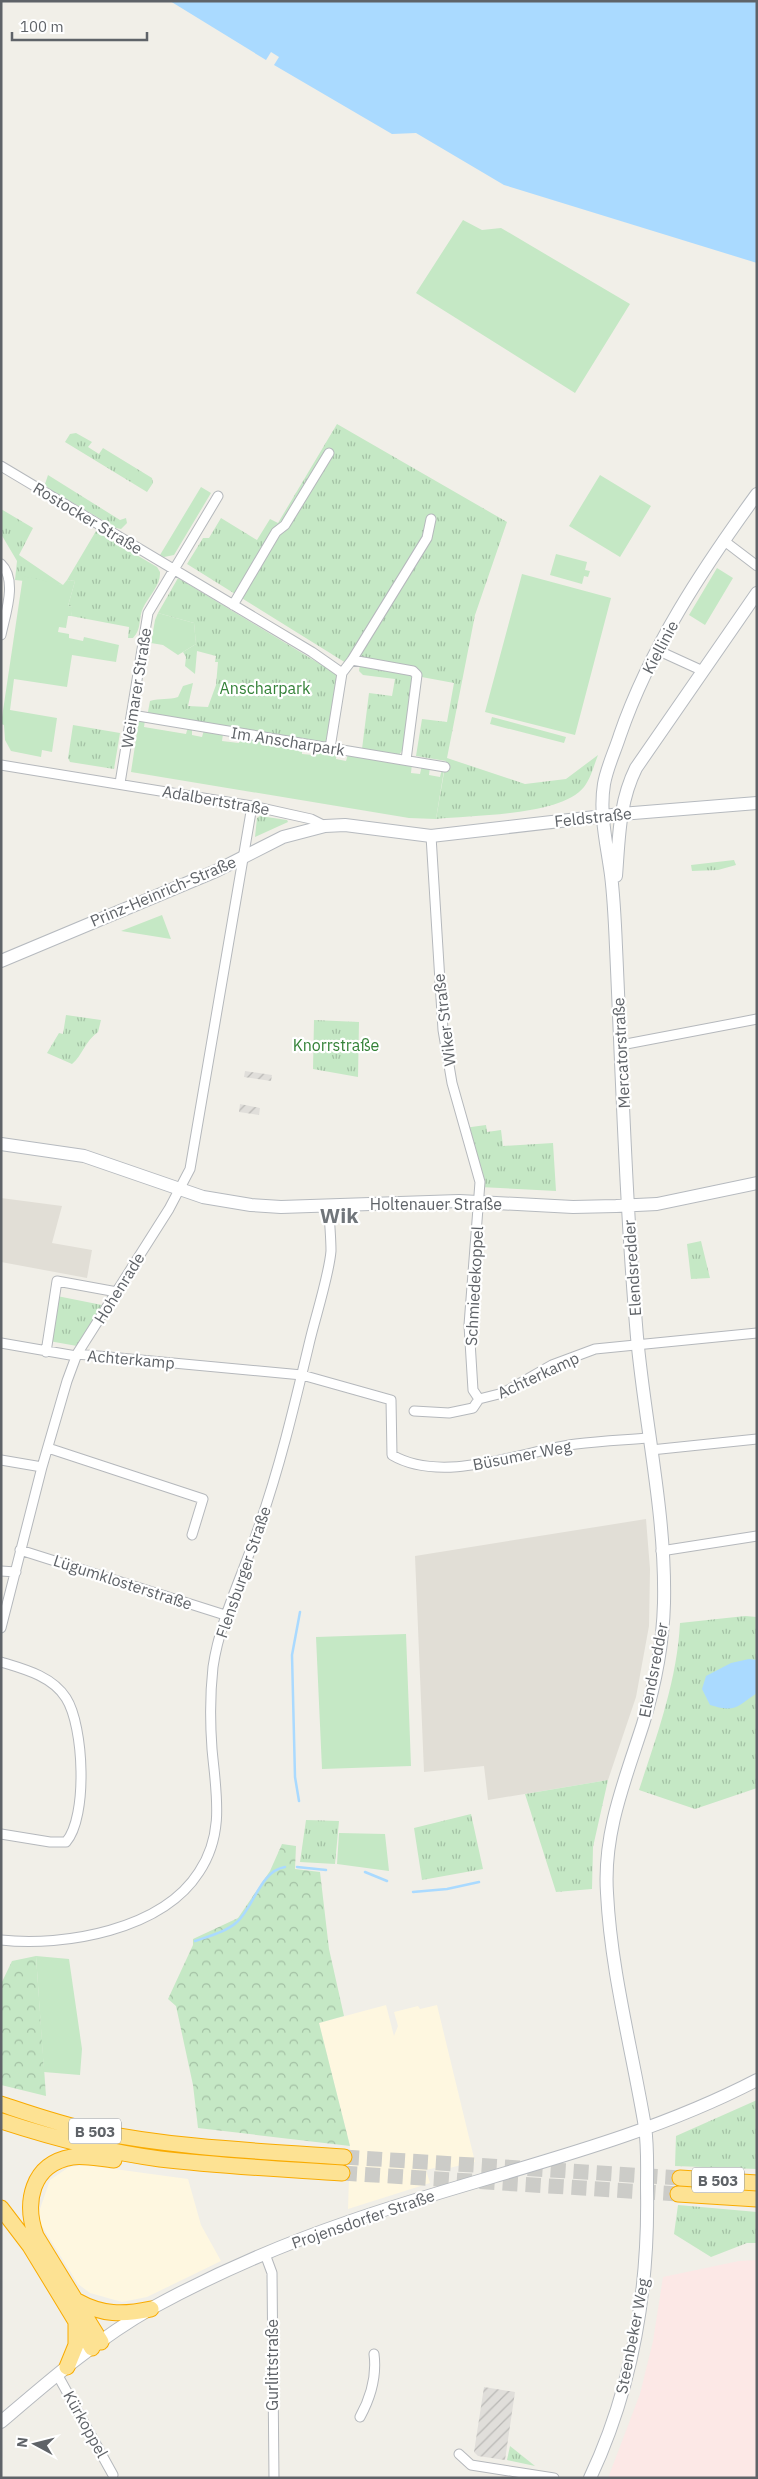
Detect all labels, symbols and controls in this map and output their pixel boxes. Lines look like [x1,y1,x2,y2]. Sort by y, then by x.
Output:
scale bar [12,10,148,42]
text: 100 m [20,17,64,36]
street label: Rostocker Straße [30,477,147,559]
street label: Kiellinie [638,617,682,677]
street label: Weimarer Straße [117,626,155,750]
park label: Anscharpark [220,678,311,698]
street label: Im Anscharpark [230,722,347,760]
street label: Adalbertstraße [161,781,271,819]
street label: Feldstraße [553,803,633,831]
street label: Prinz-Heinrich-Straße [87,851,239,931]
street label: Wiker Straße [428,972,460,1067]
street label: Mercatorstraße [608,997,634,1109]
park label: Knorrstraße [293,1035,379,1055]
street label: Holtenauer Straße [370,1194,502,1214]
district label: Wik [320,1201,359,1229]
street label: Elendsredder [619,1219,645,1317]
street label: Schmiedekoppel [461,1226,487,1346]
street label: Hohenrade [89,1249,149,1327]
street label: Achterkamp [86,1345,176,1373]
street label: Achterkamp [494,1347,582,1403]
street label: Büsumer Weg [471,1436,574,1474]
street label: Flensburger Straße [211,1503,275,1640]
street label: Lügumklosterstraße [51,1550,195,1614]
street label: Elendsredder [634,1621,672,1719]
road number: B 503 [69,2118,121,2144]
road number: B 503 [692,2168,744,2192]
street label: Projensdorfer Straße [289,2185,437,2253]
street label: Steenbeker Weg [611,2276,653,2396]
street label: Gurlittstraße [262,2319,282,2411]
street label: Kürkoppel [59,2387,113,2461]
north arrow [10,2419,60,2469]
text: N [13,2436,32,2449]

